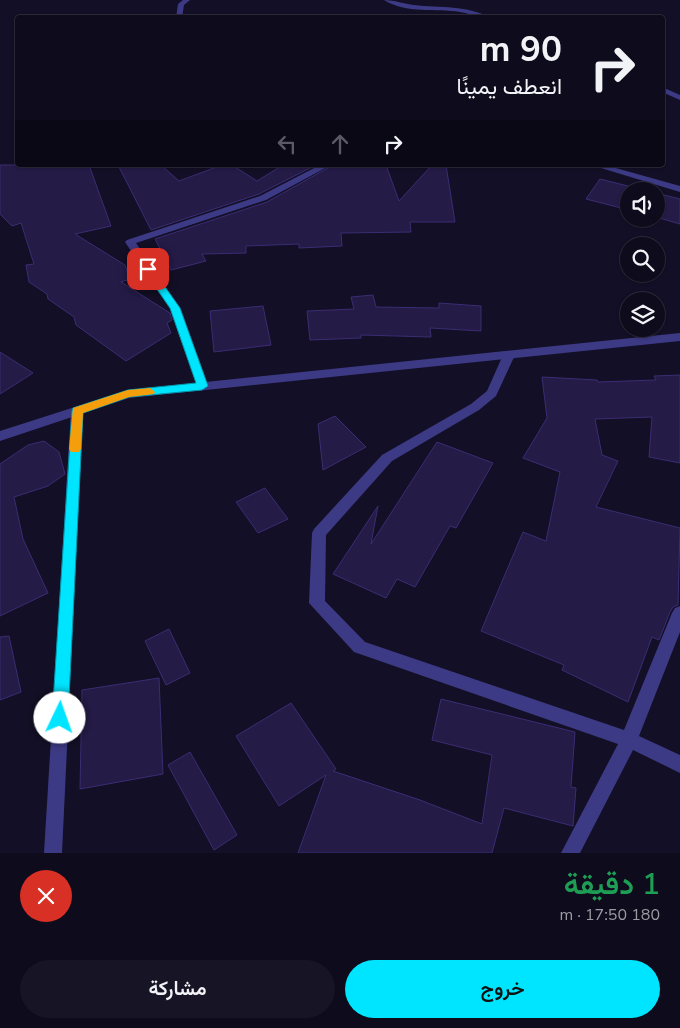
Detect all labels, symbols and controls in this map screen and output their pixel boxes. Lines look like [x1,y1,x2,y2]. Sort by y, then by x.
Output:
text: 90 m [480,26,562,73]
icon: right [580,35,645,100]
text: انعطف يمينًا [456,72,562,102]
icon: left [273,130,301,158]
icon: ahead [326,130,354,158]
icon: right [379,130,407,158]
map controls [620,182,665,337]
button: sound [620,182,665,227]
button: search [620,237,665,282]
pin [127,248,169,290]
icon: arrive [134,255,162,283]
button: layers [620,292,665,337]
position arrow [33,691,85,743]
text: 1 دقيقة [564,864,660,905]
button: close [20,870,72,922]
text: 180 m · 17:50 [559,904,660,926]
button: مشاركة [20,960,335,1018]
button: خروج [345,960,660,1018]

